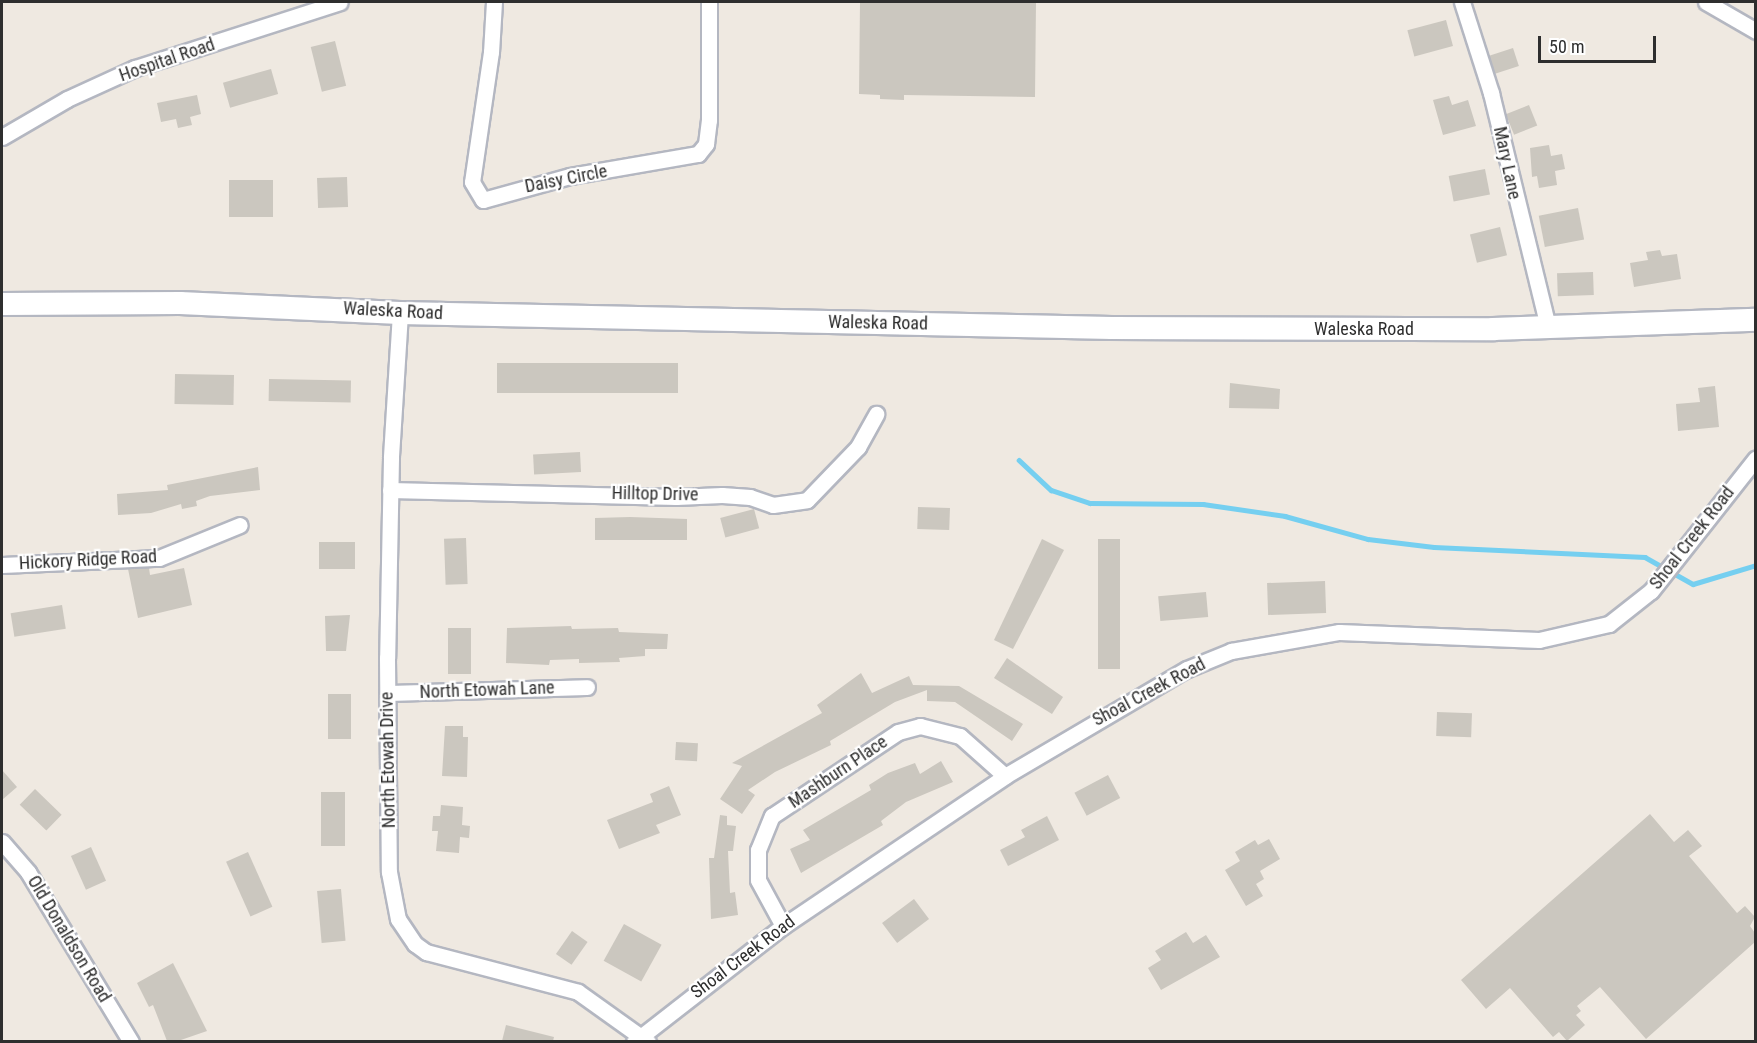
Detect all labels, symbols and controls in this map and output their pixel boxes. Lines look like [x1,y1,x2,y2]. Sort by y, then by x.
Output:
scale bar [1541,24,1660,62]
street label: Hospital Road [116,34,218,86]
text: 50 m [1549,36,1584,57]
street label: Mary Lane [1489,125,1525,201]
street label: Daisy Circle [523,160,609,198]
street label: Waleska Road [343,298,443,324]
street label: Waleska Road [828,311,928,335]
street label: Waleska Road [1314,318,1414,340]
street label: Hilltop Drive [611,482,699,506]
street label: Shoal Creek Road [1645,482,1739,594]
street label: Hickory Ridge Road [18,546,158,574]
street label: Shoal Creek Road [1089,653,1209,731]
street label: North Etowah Lane [419,677,555,703]
street label: North Etowah Drive [376,692,400,828]
street label: Mashburn Place [784,731,892,813]
street label: Old Donaldson Road [23,872,115,1006]
street label: Shoal Creek Road [687,911,799,1003]

